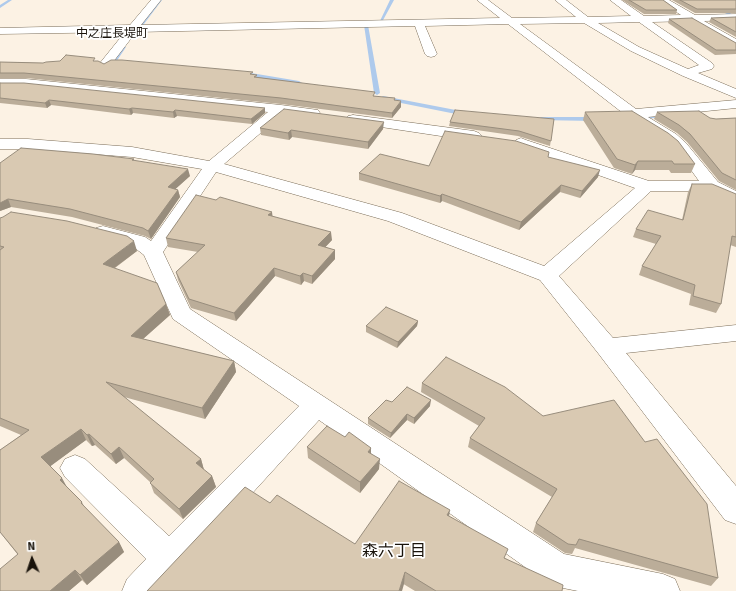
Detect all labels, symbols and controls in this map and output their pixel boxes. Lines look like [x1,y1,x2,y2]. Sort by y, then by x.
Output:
district label: 中之庄長堤町 [76,27,148,41]
north arrow [12,539,52,579]
text: N [27,540,36,553]
district label: 森六丁目 [362,542,426,562]

